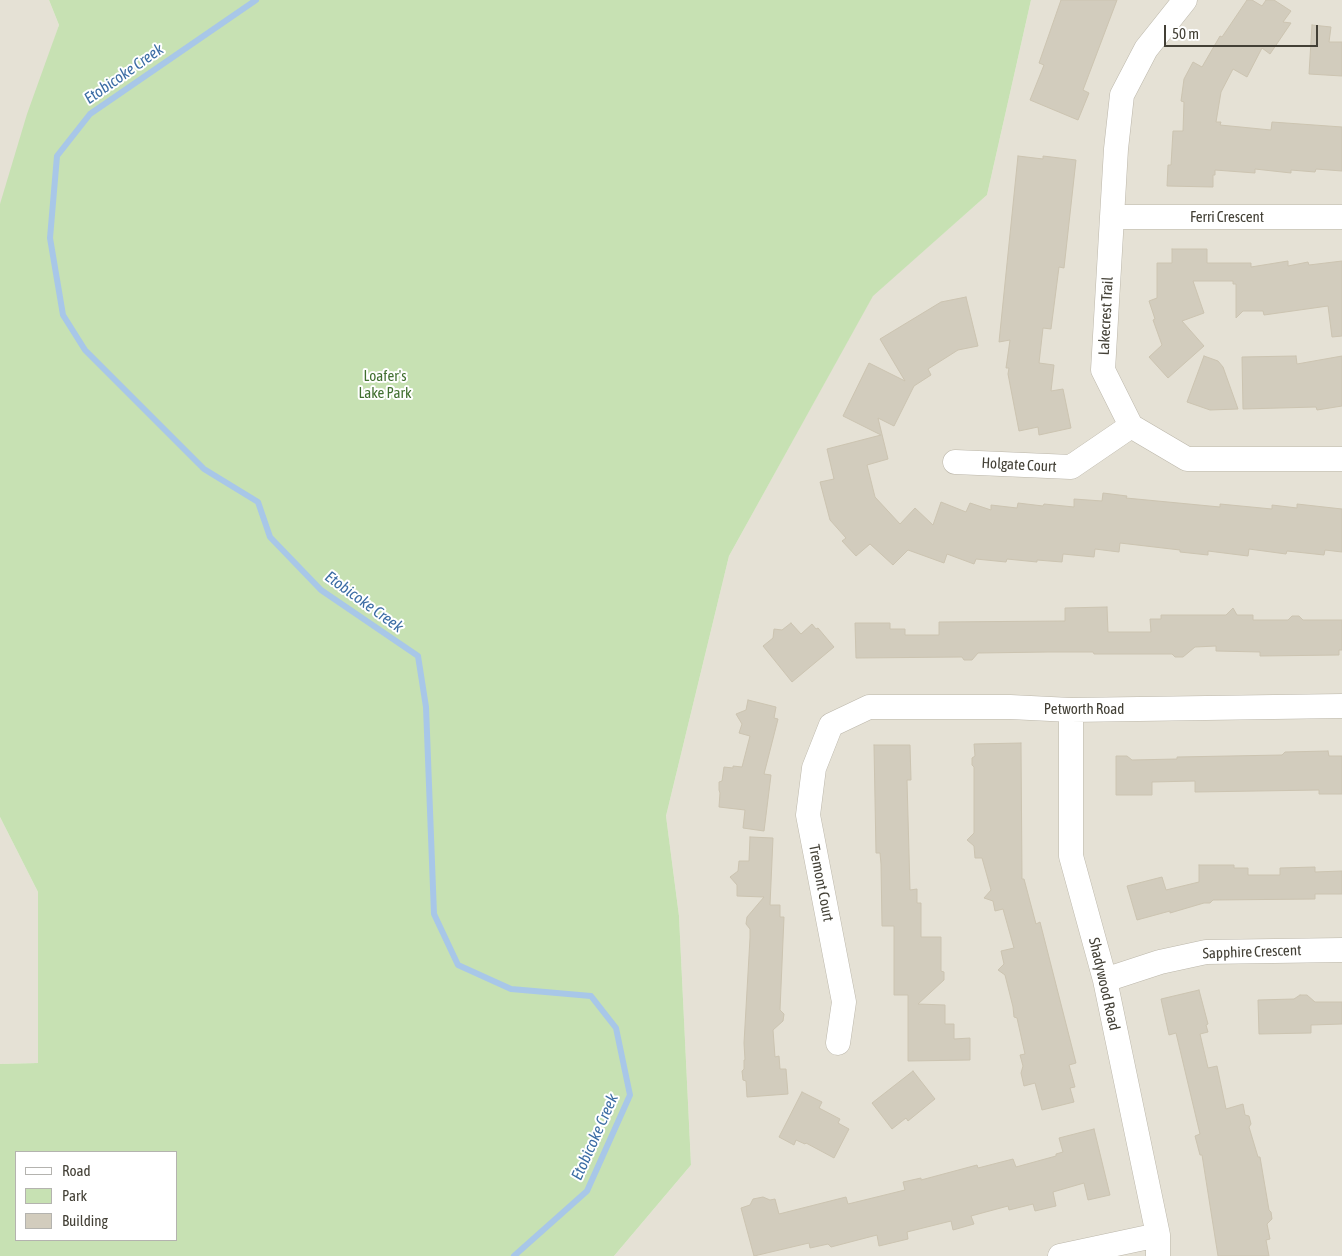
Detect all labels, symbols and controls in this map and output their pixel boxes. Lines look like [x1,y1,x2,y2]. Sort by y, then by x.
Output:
scale bar [1167,15,1321,47]
text: 50 m [1172,25,1199,42]
water label: Etobicoke Creek [81,40,167,108]
street label: Ferri Crescent [1190,208,1264,226]
street label: Lakecrest Trail [1095,276,1117,356]
park label: Loafer's Lake Park [359,367,411,402]
street label: Holgate Court [981,454,1057,476]
water label: Etobicoke Creek [321,567,407,637]
street label: Petworth Road [1044,700,1124,718]
street label: Tremont Court [805,843,837,923]
street label: Shadywood Road [1085,936,1123,1032]
street label: Sapphire Crescent [1202,941,1302,963]
water label: Etobicoke Creek [567,1091,623,1183]
legend [15,1151,178,1241]
text: Road [62,1162,91,1179]
text: Park [62,1187,87,1204]
text: Building [62,1212,108,1229]

